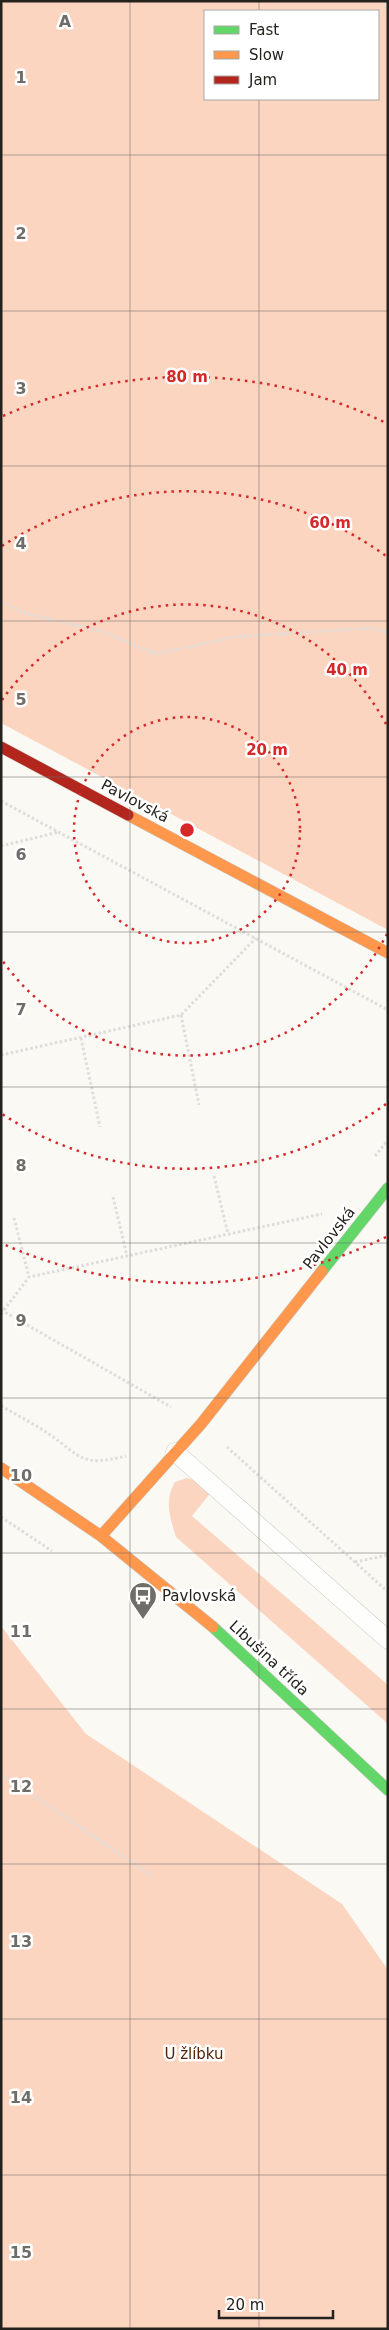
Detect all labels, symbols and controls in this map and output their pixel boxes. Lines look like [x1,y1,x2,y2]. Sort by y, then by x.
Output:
legend [204,10,379,100]
text: A [59,12,72,31]
text: Fast [249,21,279,39]
text: Slow [249,46,284,64]
text: 1 [15,68,27,87]
text: Jam [248,71,277,89]
text: 2 [15,224,27,243]
text: 80 m [166,368,208,386]
text: 3 [15,379,27,398]
text: 60 m [309,514,351,532]
text: 4 [15,534,27,553]
text: 40 m [326,661,368,679]
text: 5 [15,690,27,709]
text: 20 m [246,741,288,759]
street label: Pavlovská [98,776,172,826]
centre of rings [178,821,196,839]
text: 6 [15,845,27,864]
text: 7 [15,1000,27,1019]
text: 8 [15,1156,27,1175]
street label: Pavlovská [299,1203,359,1273]
text: 9 [15,1311,27,1330]
text: 10 [10,1466,32,1485]
bus stop icon: Pavlovská [128,1581,158,1620]
place label: Pavlovská [162,1587,236,1605]
street label: Libušina třída [226,1617,312,1699]
text: 11 [10,1622,32,1641]
text: 12 [10,1777,32,1796]
text: 13 [10,1932,32,1951]
park label: U žlíbku [164,2045,224,2063]
text: 14 [10,2088,32,2107]
text: 15 [10,2243,32,2262]
scale bar [219,2288,333,2320]
text: 20 m [226,2296,264,2314]

